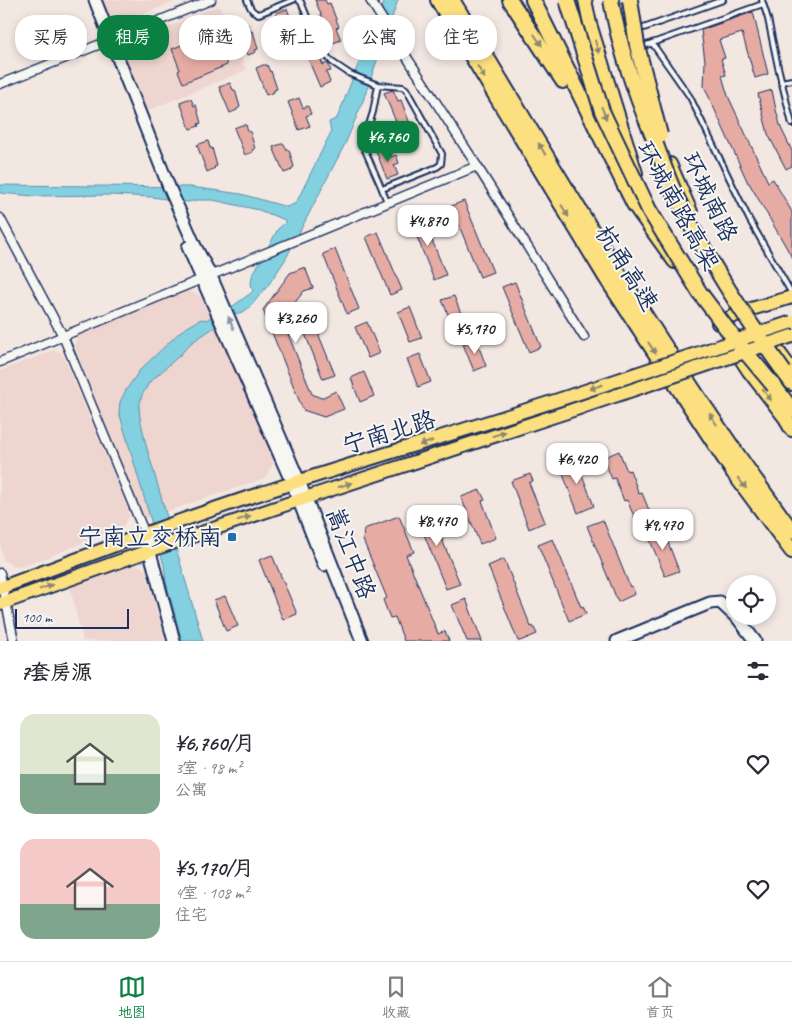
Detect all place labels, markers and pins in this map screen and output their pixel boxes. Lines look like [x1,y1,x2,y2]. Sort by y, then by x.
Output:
pin: ¥6,760 [347,120,429,163]
pin: ¥4,870 [387,204,469,247]
pin: ¥3,260 [255,302,337,344]
pin: ¥5,170 [434,312,516,355]
pin: ¥6,420 [536,442,618,485]
pin: ¥8,470 [396,504,478,547]
pin: ¥9,470 [622,508,704,551]
place label: 宁南立交桥南 [78,522,222,552]
marker: 宁南立交桥南 [226,531,238,543]

